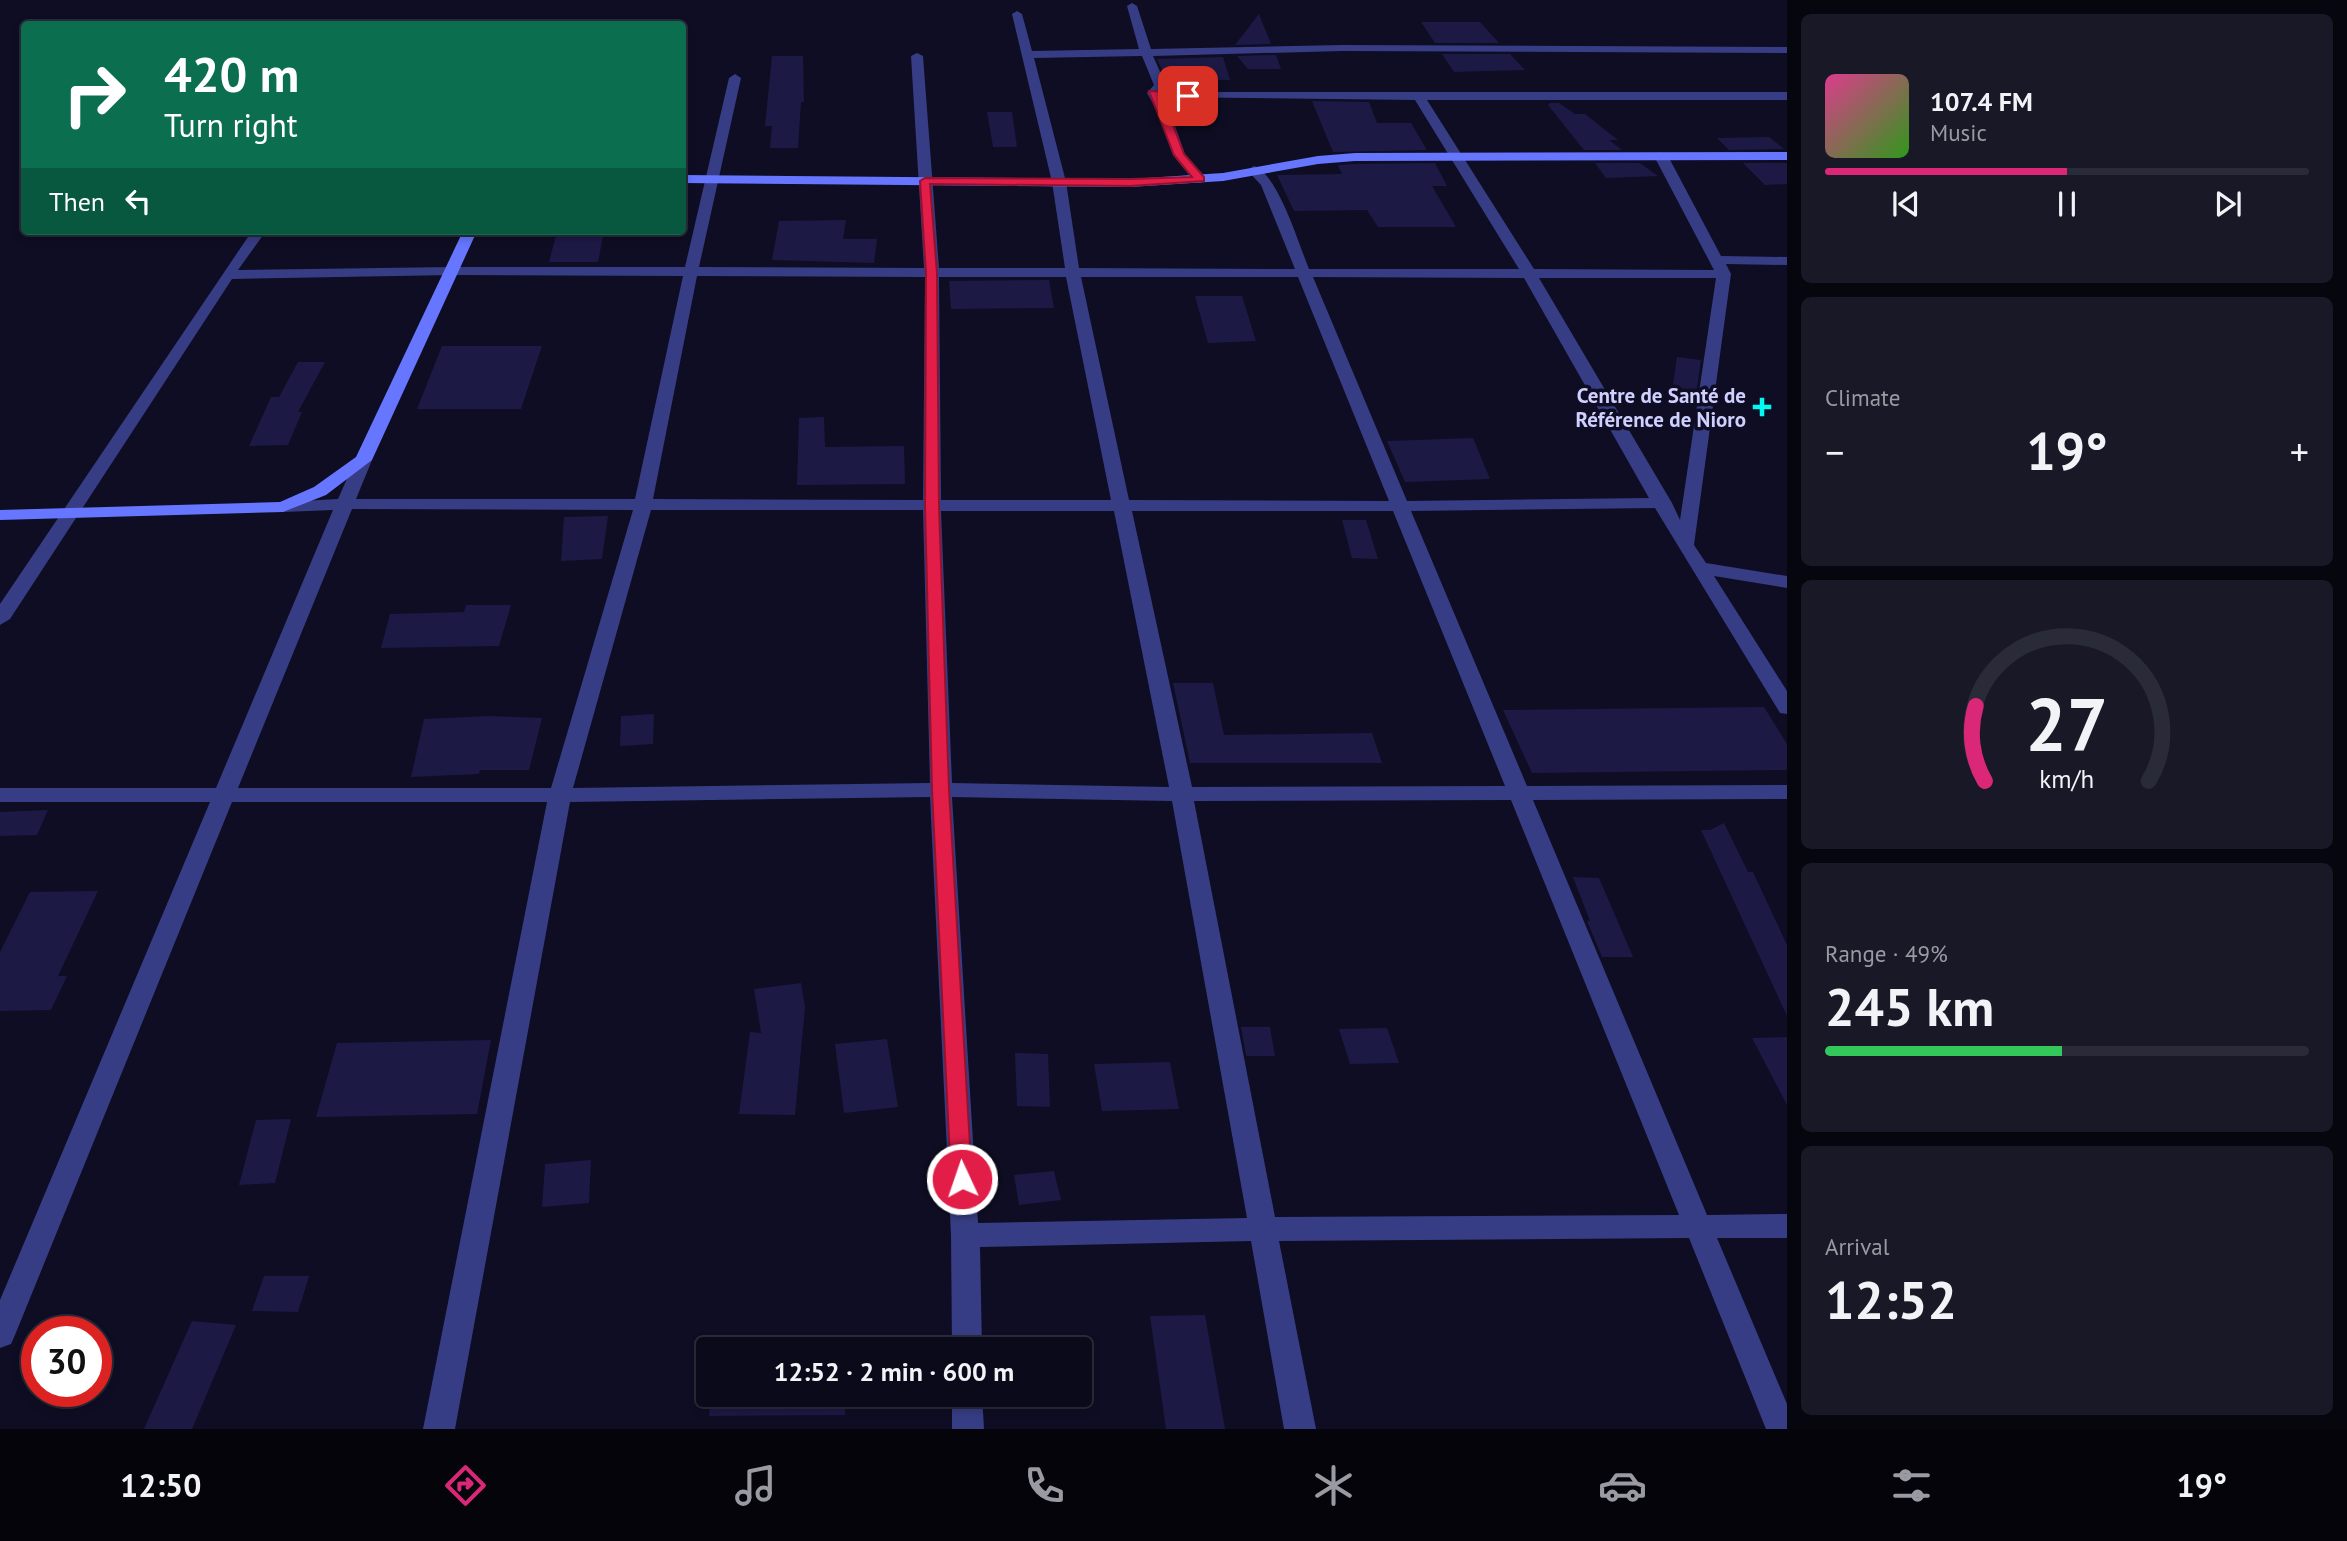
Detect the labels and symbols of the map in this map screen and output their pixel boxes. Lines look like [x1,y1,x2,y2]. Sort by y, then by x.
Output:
pin [1158,66,1218,126]
place label: Centre de Santé de Référence de Nioro [1576,382,1746,433]
marker: Centre de Santé de Référence de Nioro [1752,397,1772,417]
position arrow [925,1142,999,1216]
speed limit sign: 30 [21,1316,112,1407]

